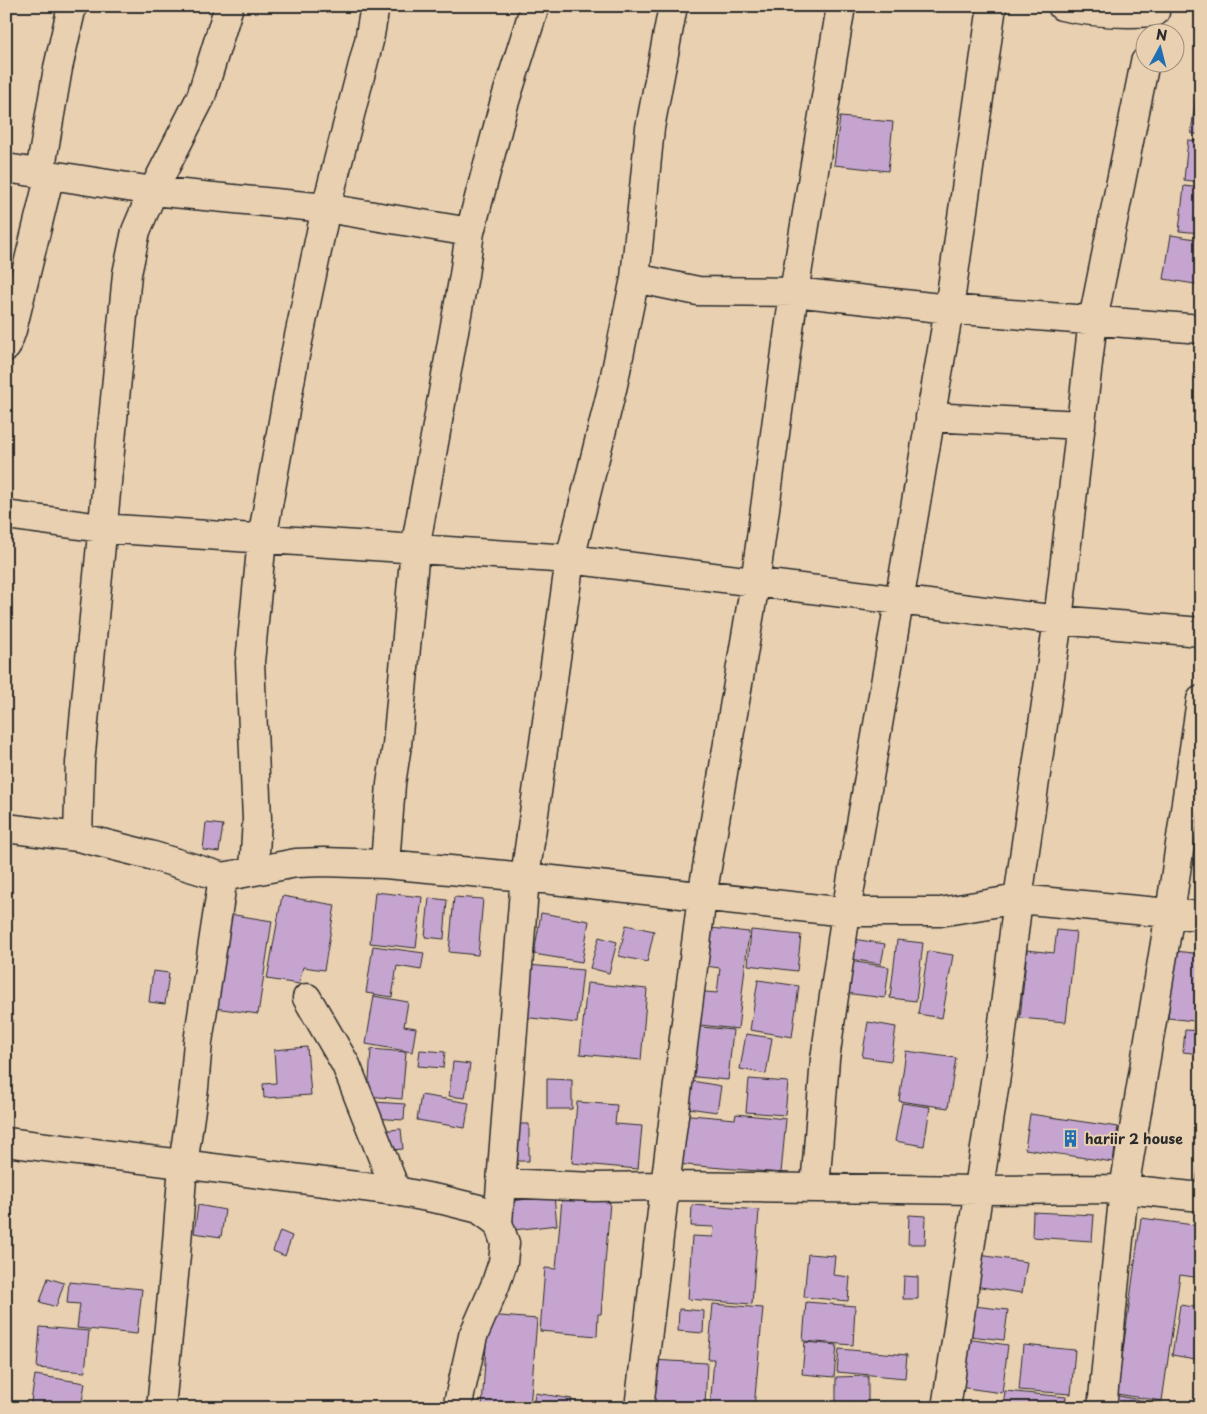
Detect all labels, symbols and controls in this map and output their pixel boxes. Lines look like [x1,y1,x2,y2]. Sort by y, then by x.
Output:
north arrow [1134,22,1184,72]
text: N [1155,24,1168,46]
building icon: hariir 2 house [1061,1128,1081,1148]
place label: hariir 2 house [1085,1128,1183,1149]

